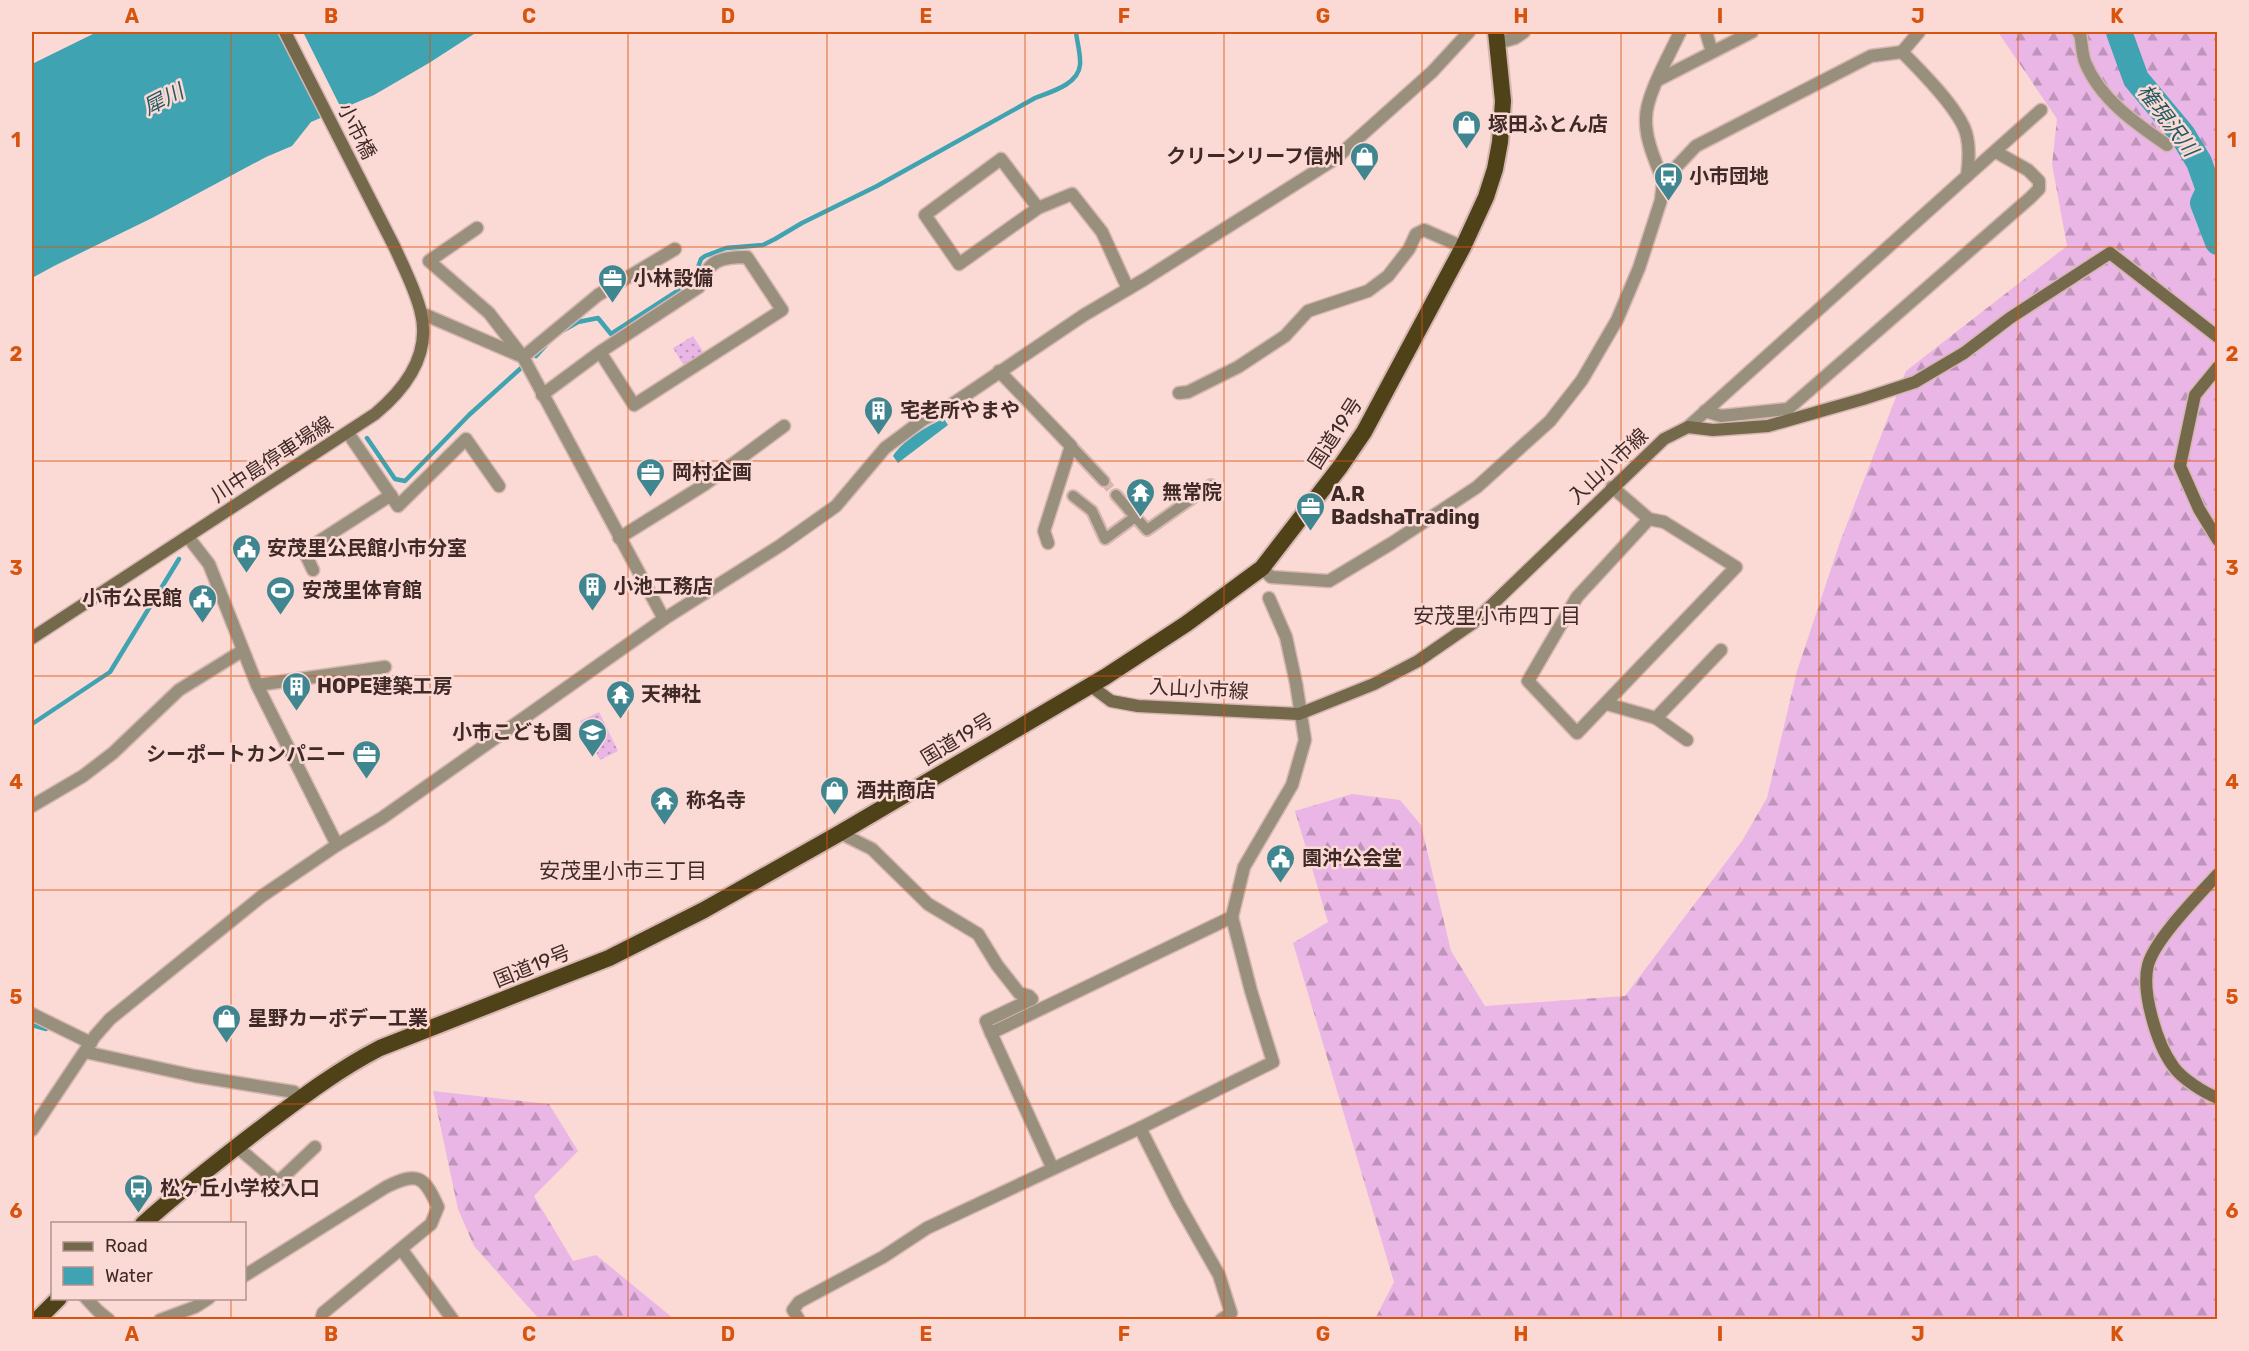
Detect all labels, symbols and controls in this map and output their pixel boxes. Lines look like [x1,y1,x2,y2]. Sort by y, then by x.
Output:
text: A [125,4,140,28]
text: B [324,4,338,28]
text: C [522,4,536,28]
text: D [721,4,735,28]
text: E [920,4,932,28]
text: F [1118,4,1130,28]
text: G [1316,4,1330,28]
text: H [1514,4,1528,28]
text: I [1717,4,1723,28]
text: J [1911,4,1925,28]
text: K [2110,4,2124,28]
water label: 犀川 [139,77,189,120]
water label: 権現沢川 [2133,79,2204,163]
street label: 小市橋 [333,99,381,163]
shop icon: 塚田ふとん店 [1451,108,1483,150]
place label: 塚田ふとん店 [1488,112,1608,136]
text: 1 [11,128,21,152]
text: 1 [2227,128,2237,152]
shop icon: クリーンリーフ信州 [1349,140,1381,182]
place label: クリーンリーフ信州 [1166,144,1344,168]
bus stop icon: 小市団地 [1652,160,1684,202]
place label: 小市団地 [1689,164,1769,188]
office icon: 小林設備 [596,262,628,304]
place label: 小林設備 [633,266,713,290]
text: 2 [10,342,23,366]
text: 2 [2226,342,2239,366]
street label: 国道19号 [1303,393,1367,473]
building icon: 宅老所やまや [863,394,895,436]
place label: 宅老所やまや [900,398,1020,422]
street label: 川中島停車場線 [207,411,337,507]
street label: 入山小市線 [1563,423,1653,509]
office icon: 岡村企画 [635,456,667,498]
place label: 岡村企画 [672,460,752,484]
temple icon: 無常院 [1125,476,1157,518]
place label: 無常院 [1162,480,1222,504]
place label: A.R BadshaTrading [1331,482,1480,529]
office icon: A.R BadshaTrading [1294,490,1326,532]
public building icon: 安茂里公民館小市分室 [230,532,262,574]
place label: 安茂里公民館小市分室 [267,536,467,560]
text: 3 [9,556,23,580]
text: 3 [2225,556,2239,580]
building icon: 小池工務店 [576,570,608,612]
sports icon: 安茂里体育館 [265,574,297,616]
place label: 小池工務店 [613,574,713,598]
place label: 安茂里体育館 [302,578,422,602]
public building icon: 小市公民館 [187,582,219,624]
place label: 小市公民館 [82,586,182,610]
district label: 安茂里小市四丁目 [1413,603,1581,628]
building icon: HOPE建築工房 [280,670,312,712]
place label: HOPE建築工房 [317,674,452,698]
street label: 入山小市線 [1148,674,1250,704]
temple icon: 天神社 [604,678,636,720]
place label: 天神社 [641,682,701,706]
street label: 国道19号 [916,708,998,770]
school or university icon: 小市こども園 [577,716,609,758]
place label: 小市こども園 [452,720,572,744]
office icon: シーポートカンパニー [351,738,383,780]
place label: シーポートカンパニー [146,742,346,766]
text: 4 [9,770,23,794]
text: 4 [2225,770,2239,794]
shop icon: 酒井商店 [819,774,851,816]
place label: 酒井商店 [856,778,936,802]
temple icon: 称名寺 [649,784,681,826]
place label: 称名寺 [686,788,746,812]
public building icon: 園沖公会堂 [1265,842,1297,884]
place label: 園沖公会堂 [1302,846,1402,870]
district label: 安茂里小市三丁目 [539,858,707,883]
street label: 国道19号 [490,940,574,992]
text: 5 [10,985,23,1009]
text: 5 [2226,985,2239,1009]
shop icon: 星野カーボデー工業 [211,1002,243,1044]
place label: 星野カーボデー工業 [248,1006,428,1030]
bus stop icon: 松ヶ丘小学校入口 [123,1172,155,1214]
place label: 松ヶ丘小学校入口 [160,1176,320,1200]
text: 6 [9,1199,23,1223]
text: 6 [2225,1199,2239,1223]
legend [51,1222,246,1300]
text: Road [105,1235,148,1257]
text: Water [105,1265,153,1287]
text: A [125,1322,140,1346]
text: B [324,1322,338,1346]
text: C [522,1322,536,1346]
text: D [721,1322,735,1346]
text: E [920,1322,932,1346]
text: F [1118,1322,1130,1346]
text: G [1316,1322,1330,1346]
text: H [1514,1322,1528,1346]
text: I [1717,1322,1723,1346]
text: J [1911,1322,1925,1346]
text: K [2110,1322,2124,1346]

